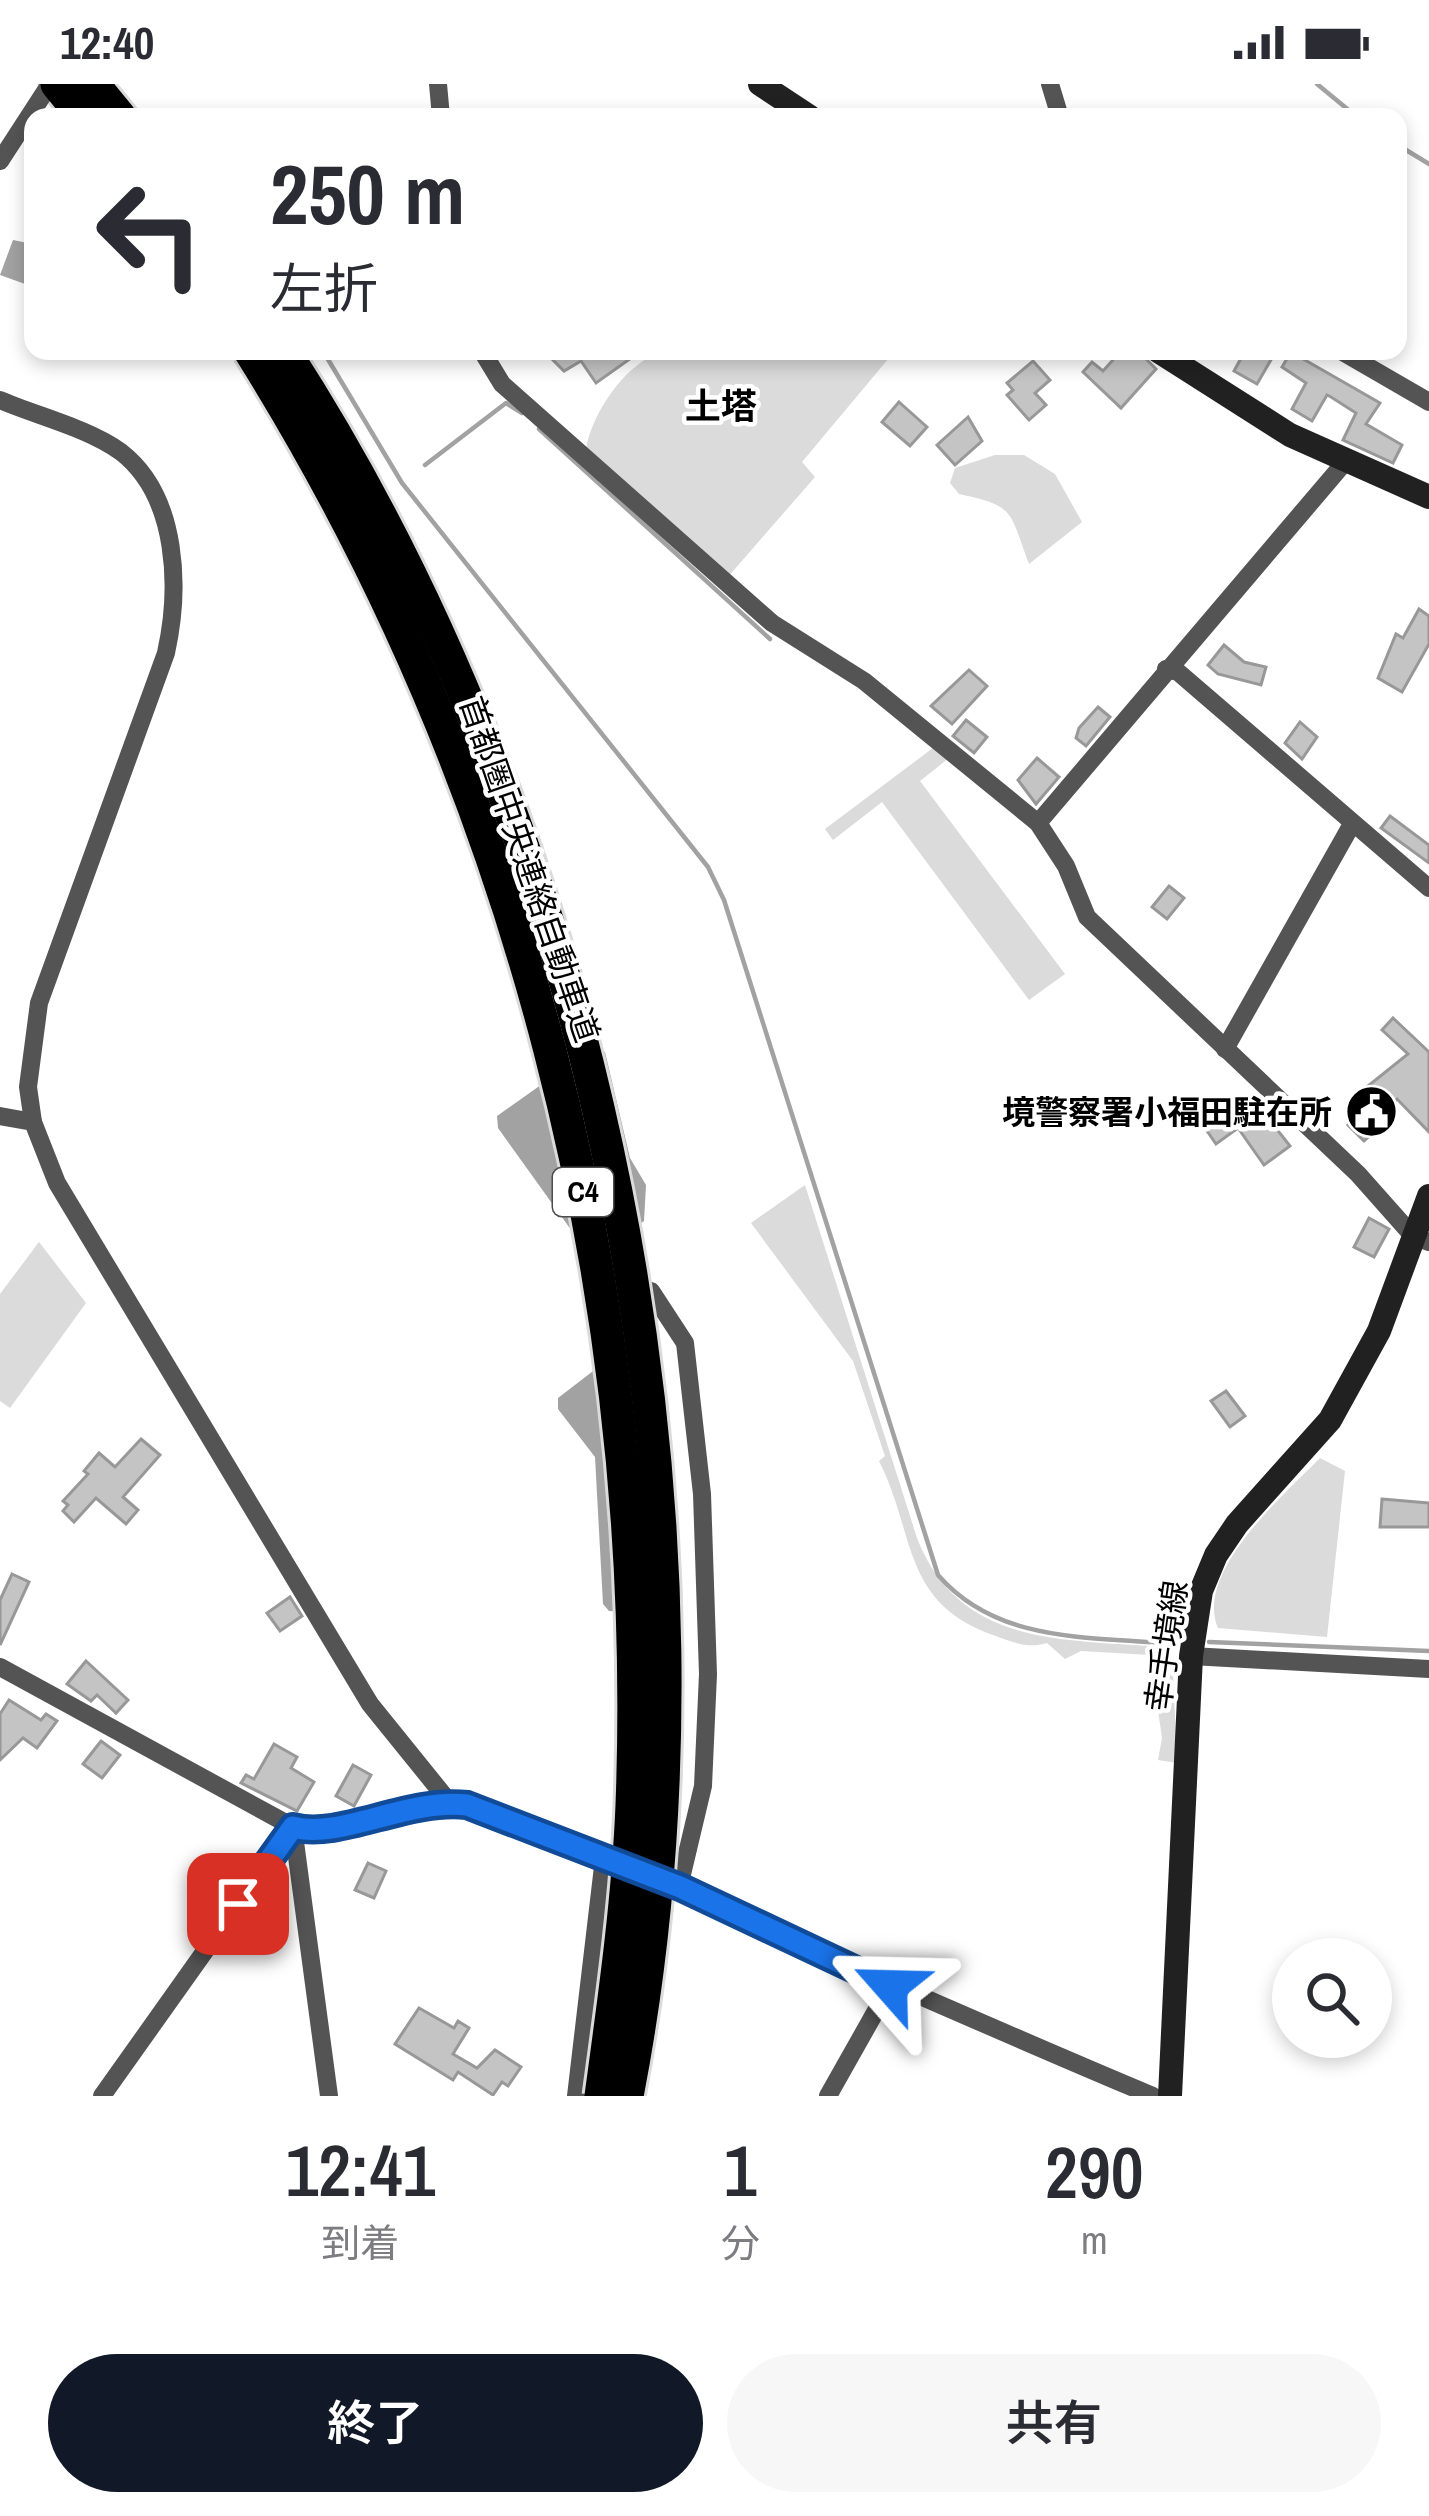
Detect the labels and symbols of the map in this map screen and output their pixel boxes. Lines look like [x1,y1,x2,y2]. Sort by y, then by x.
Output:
district label: 土塔 [685,382,757,430]
street label: 首都圏中央連絡自動車道 [450,690,610,1048]
public building icon: 境警察署小福田駐在所 [1343,1084,1399,1140]
place label: 境警察署小福田駐在所 [1002,1090,1332,1134]
road number: C4 [553,1168,613,1216]
street label: 幸手境線 [1135,1578,1197,1714]
pin [187,1853,289,1955]
position arrow [827,1923,953,2049]

